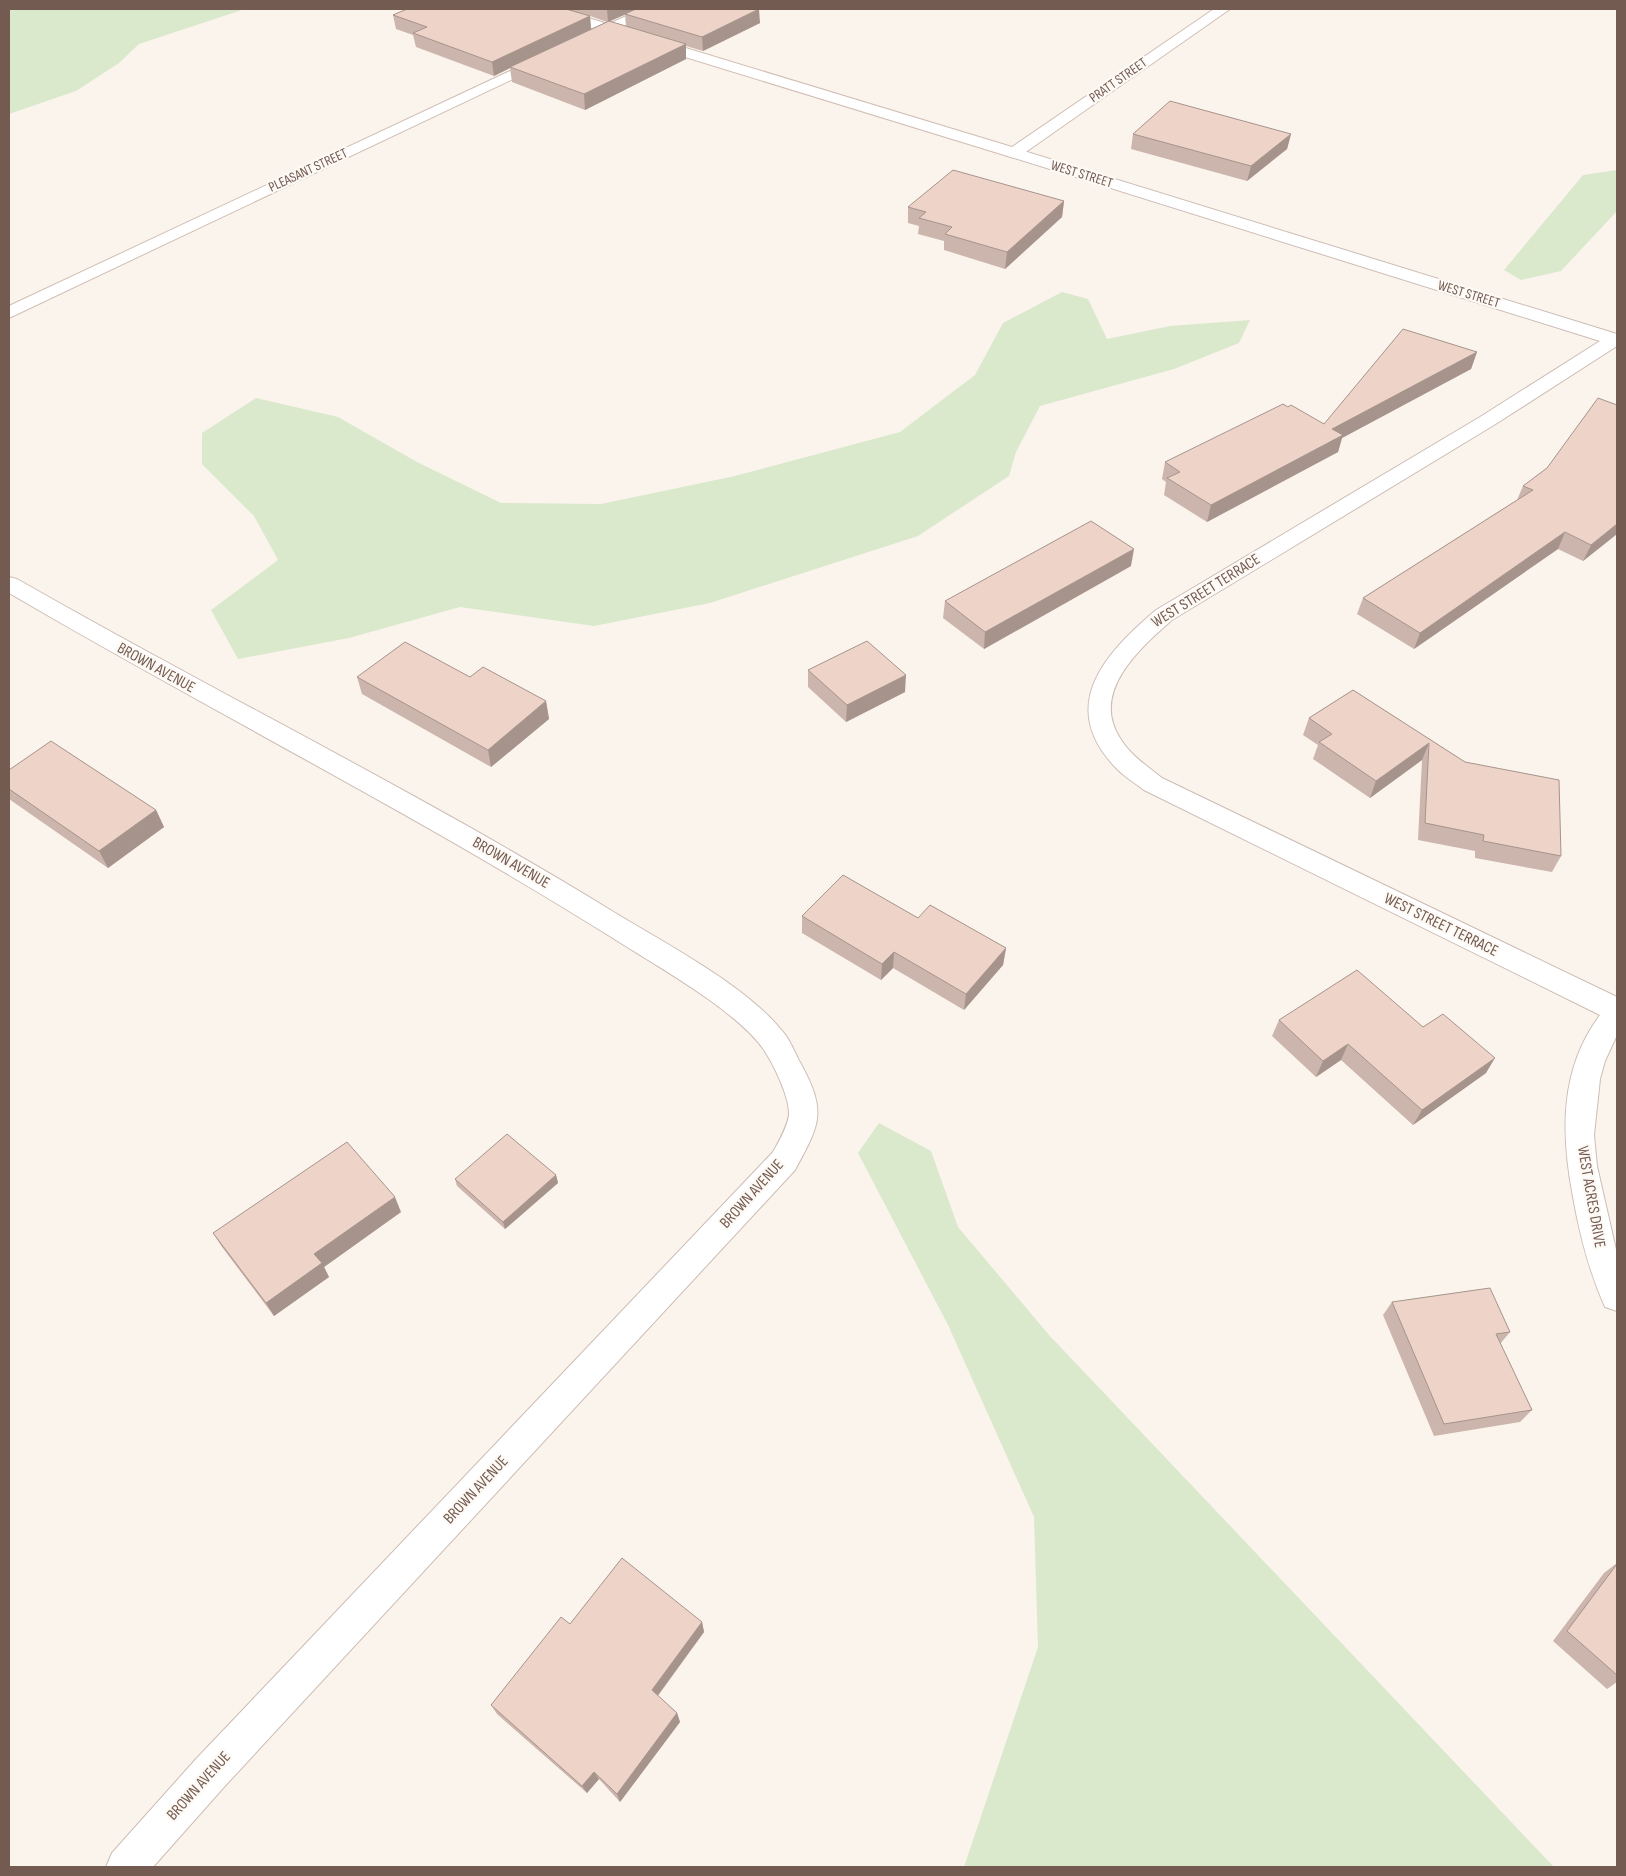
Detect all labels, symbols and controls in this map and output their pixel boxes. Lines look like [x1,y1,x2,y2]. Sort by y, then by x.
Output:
street label: PRATT STREET [1086,54,1150,106]
street label: PLEASANT STREET [266,144,350,196]
street label: WEST STREET [1049,157,1115,192]
street label: WEST STREET [1436,277,1502,312]
street label: WEST STREET TERRACE [1148,550,1264,632]
street label: BROWN AVENUE [114,639,198,697]
street label: BROWN AVENUE [469,833,553,893]
street label: WEST STREET TERRACE [1381,889,1501,961]
street label: WEST ACRES DRIVE [1573,1145,1609,1249]
street label: BROWN AVENUE [716,1156,788,1232]
street label: BROWN AVENUE [440,1452,512,1528]
street label: BROWN AVENUE [163,1748,235,1824]

